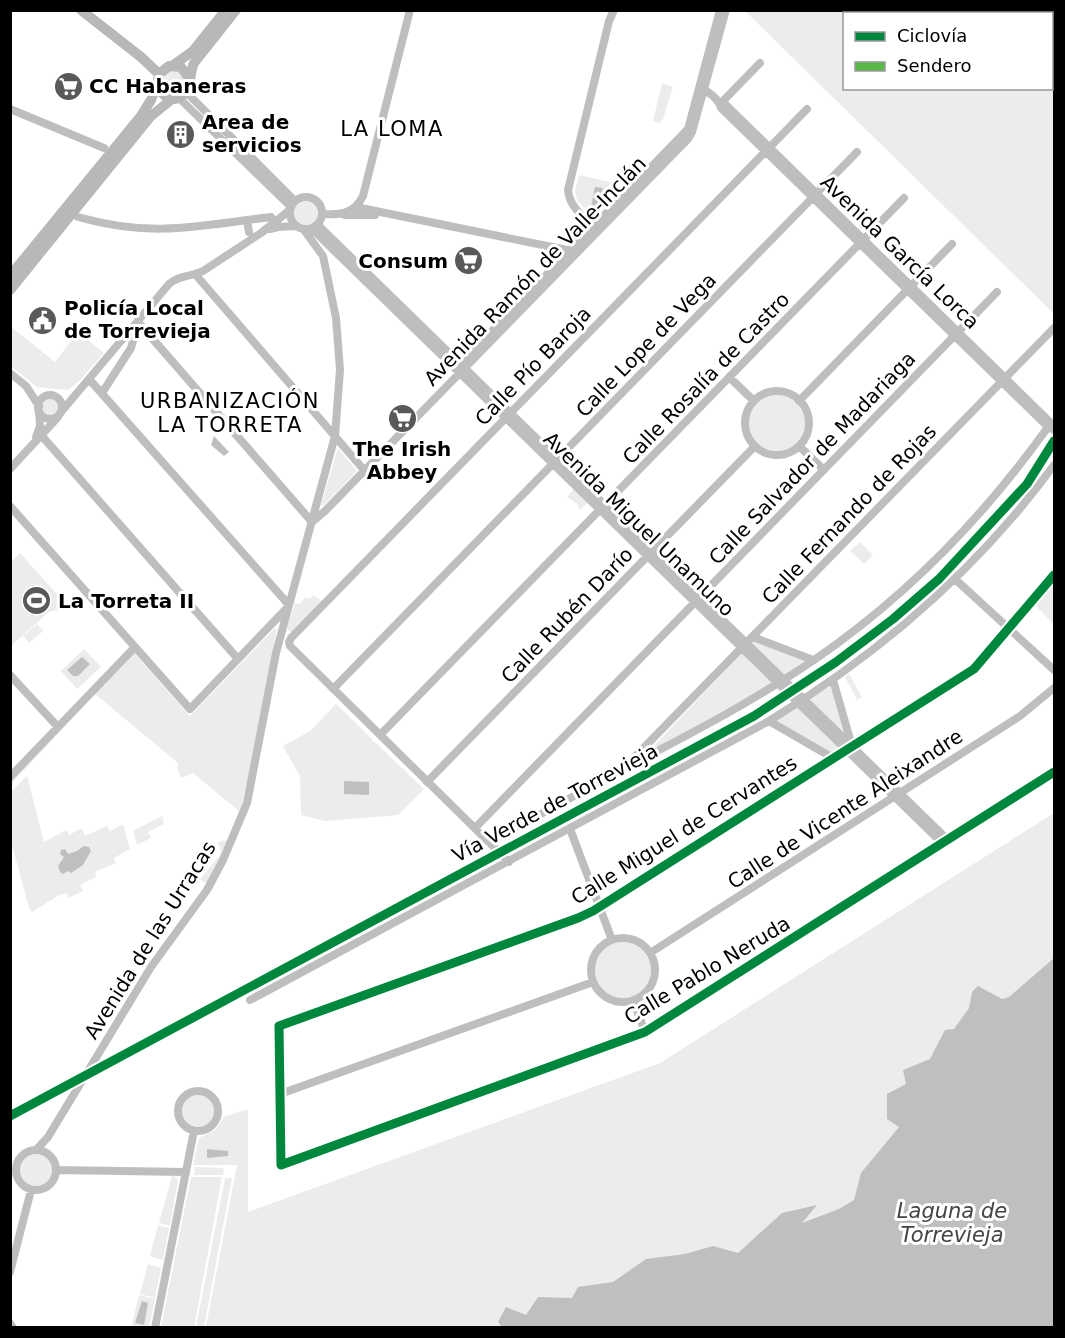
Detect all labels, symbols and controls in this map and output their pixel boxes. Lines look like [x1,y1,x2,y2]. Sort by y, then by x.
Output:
legend [843,12,1053,90]
text: Ciclovía [897,25,967,46]
text: Sendero [897,55,971,76]
supermarket icon: CC Habaneras [52,70,84,102]
place label: CC Habaneras [89,74,246,98]
place label: Area de servicios [202,110,302,157]
district label: LA LOMA [340,117,444,141]
building icon: Area de servicios [165,118,197,150]
street label: Avenida Ramón de Valle-Inclán [419,151,651,391]
street label: Avenida García Lorca [816,170,984,334]
supermarket icon: Consum [453,245,485,277]
place label: Consum [358,249,448,273]
street label: Calle Lope de Vega [571,268,721,422]
street label: Calle Rosalía de Castro [618,287,794,469]
place label: Policía Local de Torrevieja [64,296,211,343]
street label: Calle Pío Baroja [470,302,596,430]
public building icon: Policía Local de Torrevieja [27,304,59,336]
street label: Calle Salvador de Madariaga [704,346,920,570]
district label: URBANIZACIÓN LA TORRETA [140,388,320,437]
supermarket icon: The Irish Abbey [386,403,418,435]
street label: Calle Fernando de Rojas [757,419,941,609]
street label: Avenida Miguel Unamuno [539,427,739,621]
place label: The Irish Abbey [353,437,451,484]
street label: Calle Rubén Darío [496,542,638,688]
sports icon: La Torreta II [21,585,53,617]
place label: La Torreta II [58,589,194,613]
street label: Calle de Vicente Aleixandre [723,724,967,894]
street label: Vía Verde de Torrevieja [448,739,662,867]
street label: Calle Miguel de Cervantes [567,751,801,909]
street label: Avenida de las Urracas [79,837,221,1043]
street label: Calle Pablo Neruda [620,911,794,1029]
water label: Laguna de Torrevieja [897,1199,1007,1247]

